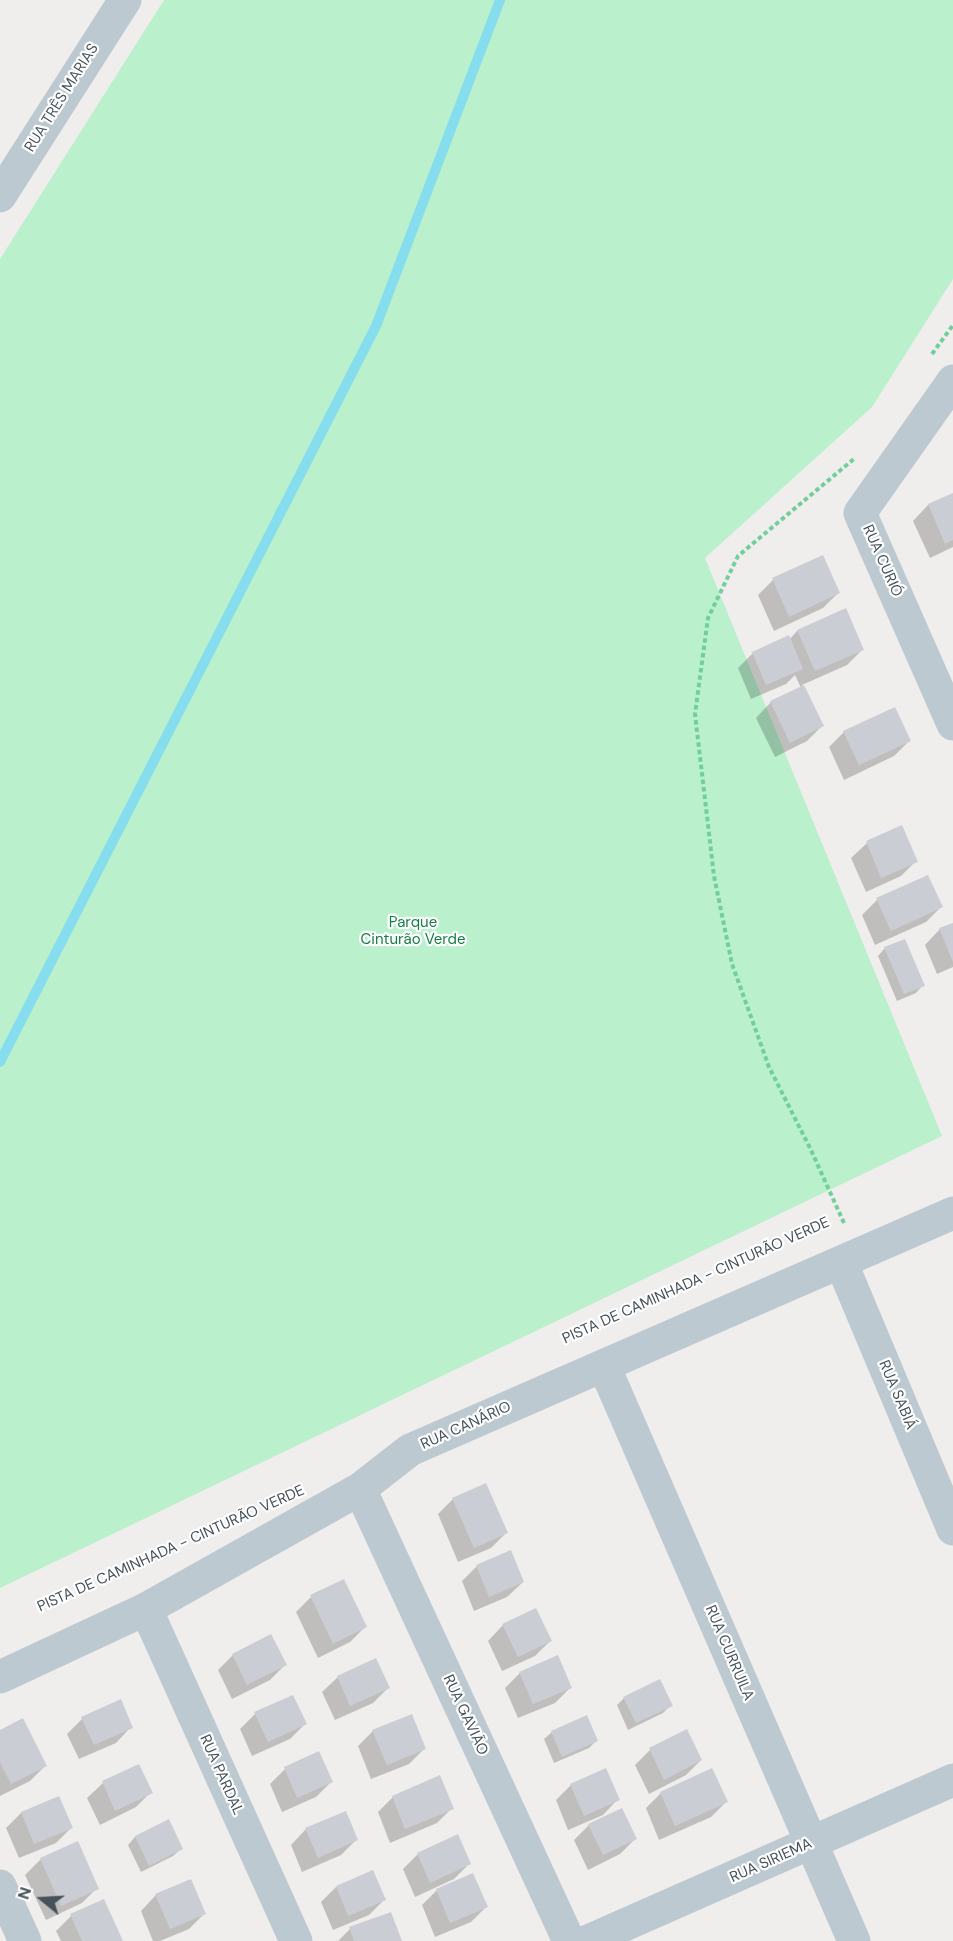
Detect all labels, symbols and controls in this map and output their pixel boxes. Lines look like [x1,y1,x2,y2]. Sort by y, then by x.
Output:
street label: RUA TRÊS MARIAS [21,40,103,156]
street label: RUA CURIÓ [858,522,906,600]
park label: Parque Cinturão Verde [361,914,465,949]
street label: PISTA DE CAMINHADA - CINTURÃO VERDE [560,1214,832,1348]
street label: RUA SABIÁ [874,1358,920,1432]
street label: RUA CANÁRIO [418,1398,514,1454]
street label: PISTA DE CAMINHADA - CINTURÃO VERDE [35,1482,307,1616]
street label: RUA CURRUILA [701,1603,757,1703]
street label: RUA GAVIÃO [439,1672,491,1758]
street label: RUA PARDAL [195,1732,247,1818]
street label: RUA SIRIEMA [727,1835,815,1887]
north arrow [12,1869,72,1929]
text: N [13,1884,36,1902]

